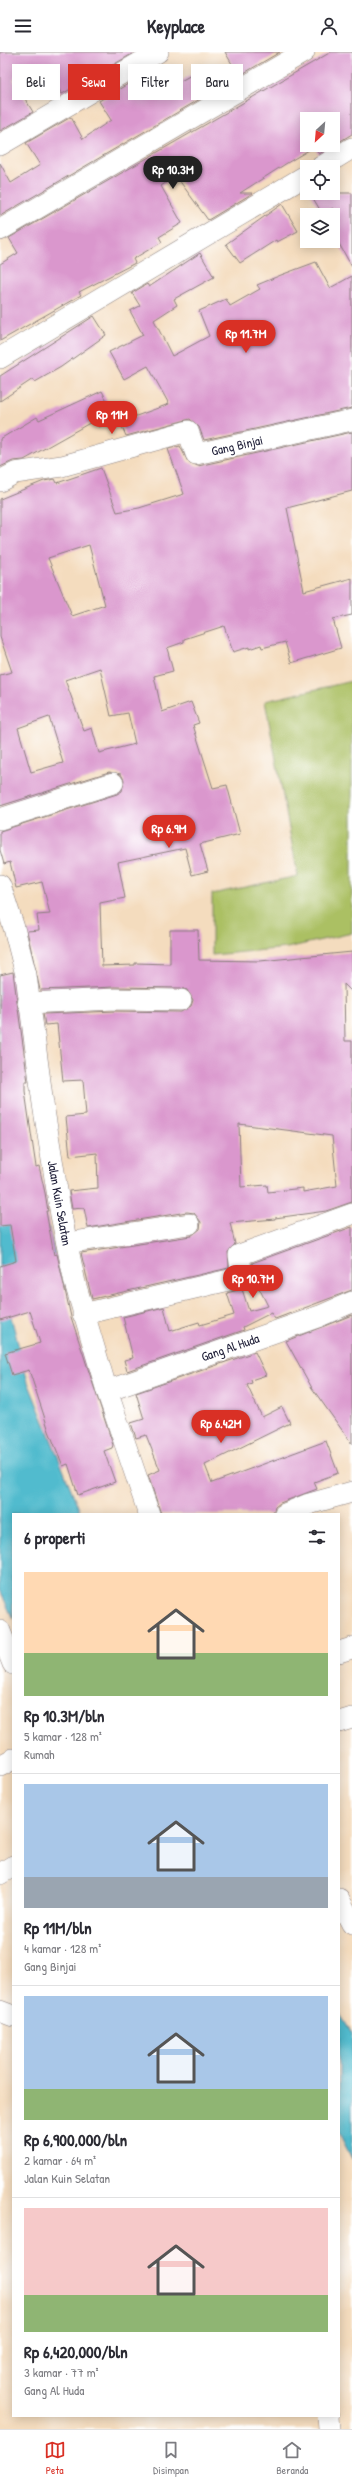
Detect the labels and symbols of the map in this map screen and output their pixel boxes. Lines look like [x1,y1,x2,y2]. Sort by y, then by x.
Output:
north arrow [300,112,340,152]
pin: Rp 10.3M [132,156,214,190]
pin: Rp 11.7M [205,320,287,354]
pin: Rp 11M [79,401,145,435]
street label: Gang Binjai [209,430,265,460]
pin: Rp 6.9M [132,815,206,849]
street label: Jalan Kuin Selatan [44,1159,76,1247]
pin: Rp 10.7M [212,1265,294,1299]
street label: Gang Al Huda [199,1329,261,1365]
pin: Rp 6.42M [180,1410,262,1444]

